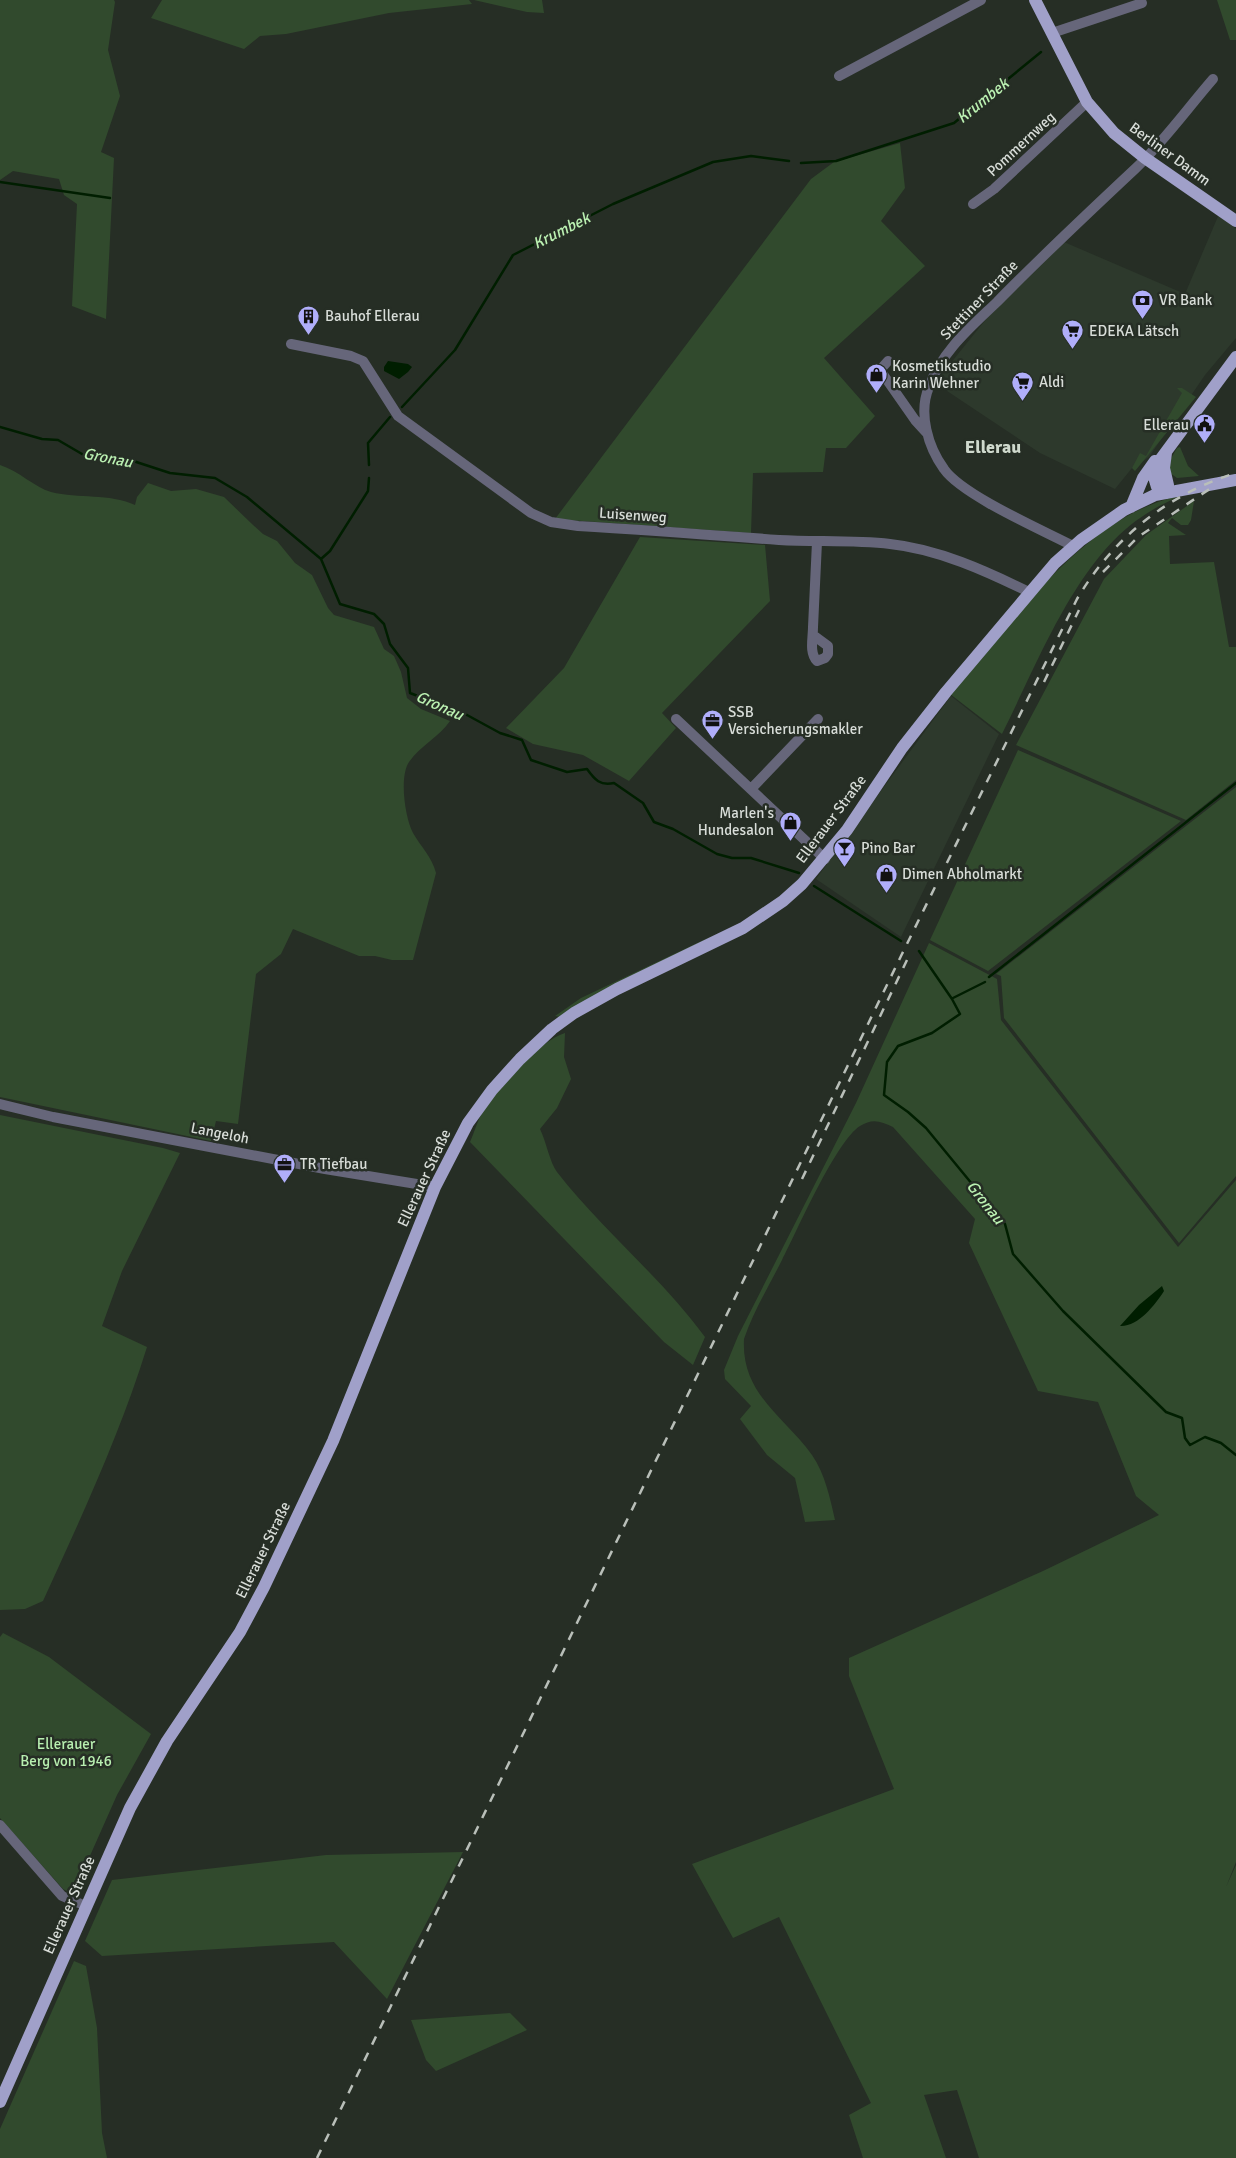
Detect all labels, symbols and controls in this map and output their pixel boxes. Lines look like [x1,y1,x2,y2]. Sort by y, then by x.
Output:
water label: Krumbek [952,72,1014,128]
street label: Pommernweg [983,108,1059,180]
street label: Berliner Damm [1126,118,1214,190]
water label: Krumbek [530,207,595,254]
street label: Stettiner Straße [937,256,1021,344]
bank icon: VR Bank [1131,288,1155,319]
place label: VR Bank [1159,291,1213,309]
building icon: Bauhof Ellerau [297,304,321,335]
place label: Bauhof Ellerau [325,307,420,325]
supermarket icon: EDEKA Lätsch [1061,319,1085,350]
place label: EDEKA Lätsch [1089,322,1179,340]
place label: Kosmetikstudio Karin Wehner [892,357,991,392]
shop icon: Kosmetikstudio Karin Wehner [864,363,888,394]
supermarket icon: Aldi [1011,370,1035,401]
place label: Aldi [1039,373,1064,391]
public building icon: Ellerau [1193,413,1217,444]
place label: Ellerau [1143,416,1189,434]
district label: Ellerau [965,436,1021,458]
water label: Gronau [81,443,135,473]
street label: Luisenweg [599,504,668,526]
water label: Gronau [413,687,468,726]
place label: SSB Versicherungsmakler [728,703,863,738]
office icon: SSB Versicherungsmakler [700,709,724,740]
street label: Ellerauer Straße [792,771,870,867]
place label: Marlen's Hundesalon [698,804,774,839]
shop icon: Marlen's Hundesalon [778,810,802,841]
bar icon: Pino Bar [833,836,857,867]
place label: Pino Bar [861,839,916,857]
shop icon: Dimen Abholmarkt [874,862,898,893]
place label: Dimen Abholmarkt [902,865,1022,883]
street label: Langeloh [189,1119,251,1147]
street label: Ellerauer Straße [394,1126,454,1230]
office icon: TR Tiefbau [272,1152,296,1183]
place label: TR Tiefbau [300,1155,367,1173]
water label: Gronau [962,1177,1009,1229]
street label: Ellerauer Straße [232,1499,294,1601]
park label: Ellerauer Berg von 1946 [20,1735,112,1770]
street label: Ellerauer Straße [39,1853,99,1957]

